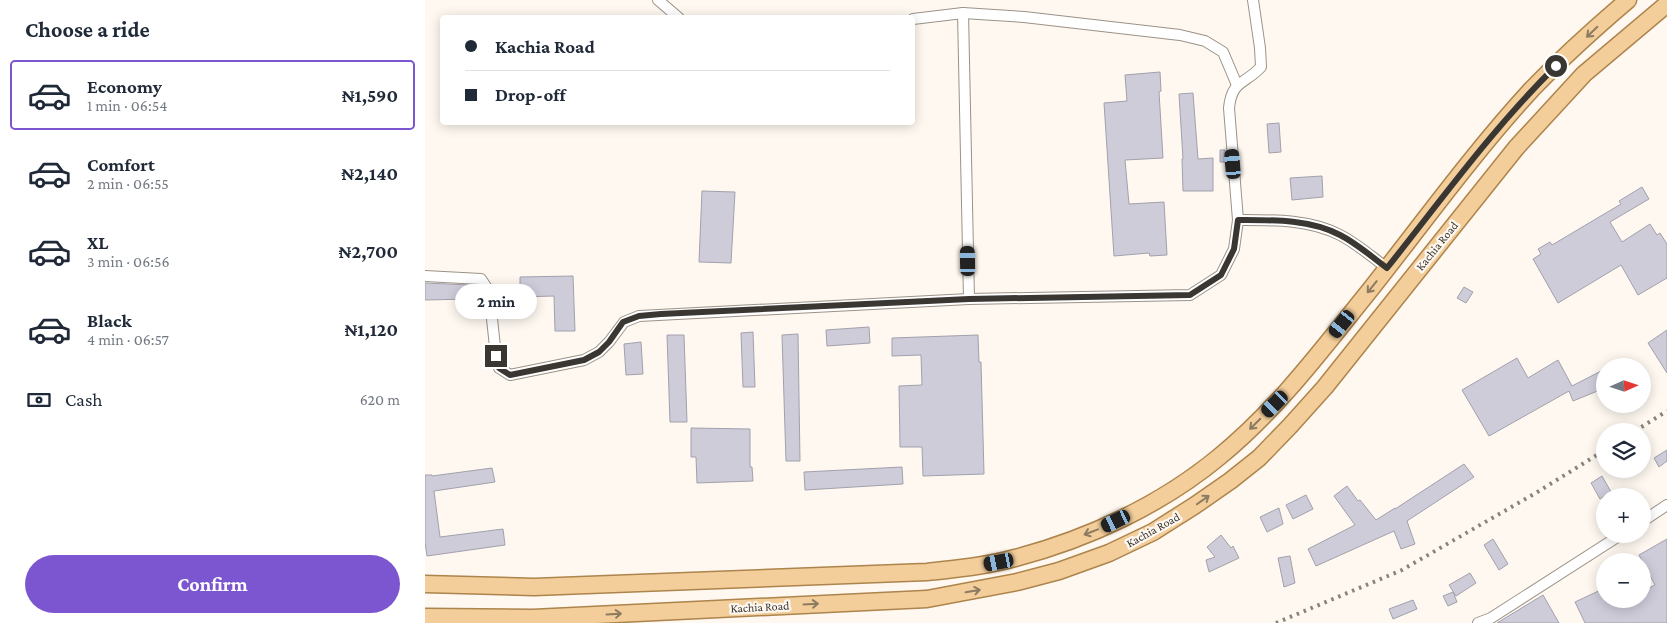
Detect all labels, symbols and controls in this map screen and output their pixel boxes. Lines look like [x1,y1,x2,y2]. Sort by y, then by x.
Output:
text: Choose a ride [25,17,150,42]
one-way arrow [1585,26,1598,38]
text: Kachia Road [495,36,595,57]
route start [1545,55,1567,77]
icon: car [27,73,72,118]
text: Economy [87,76,162,97]
text: Drop-off [495,84,566,105]
text: ₦1,590 [342,85,398,106]
text: 1 min · 06:54 [87,97,167,114]
car [1224,148,1241,180]
icon: car [27,151,72,196]
text: Comfort [87,154,155,175]
text: ₦2,140 [341,163,398,184]
text: 2 min · 06:55 [87,175,169,192]
street label: Kachia Road [1413,218,1461,273]
icon: car [27,229,72,274]
text: XL [87,232,109,253]
text: ₦2,700 [339,241,398,262]
car [960,246,975,276]
text: 3 min · 06:56 [87,253,170,270]
one-way arrow [1366,280,1377,293]
callout: 2 min [455,284,537,318]
text: 2 min [477,293,515,310]
icon: car [27,307,72,352]
car [1326,308,1357,340]
text: Black [87,310,132,331]
text: ₦1,120 [344,319,398,340]
text: 4 min · 06:57 [87,331,169,348]
route end [485,345,507,367]
north arrow [1596,358,1651,412]
map controls [1596,358,1651,608]
icon: cash [25,386,53,414]
car [1259,388,1290,420]
text: Cash [65,389,103,410]
text: 620 m [360,391,400,408]
one-way arrow [1249,418,1261,430]
button: layers [1596,423,1651,478]
button: + [1596,488,1651,543]
one-way arrow [1196,495,1210,505]
car [1099,508,1132,534]
street label: Kachia Road [1124,509,1183,550]
one-way arrow [1084,528,1099,537]
car [982,552,1015,572]
button: − [1596,553,1651,608]
button: Confirm [25,555,400,613]
one-way arrow [964,586,980,595]
street label: Kachia Road [730,598,790,616]
one-way arrow [803,600,819,609]
one-way arrow [605,609,621,618]

